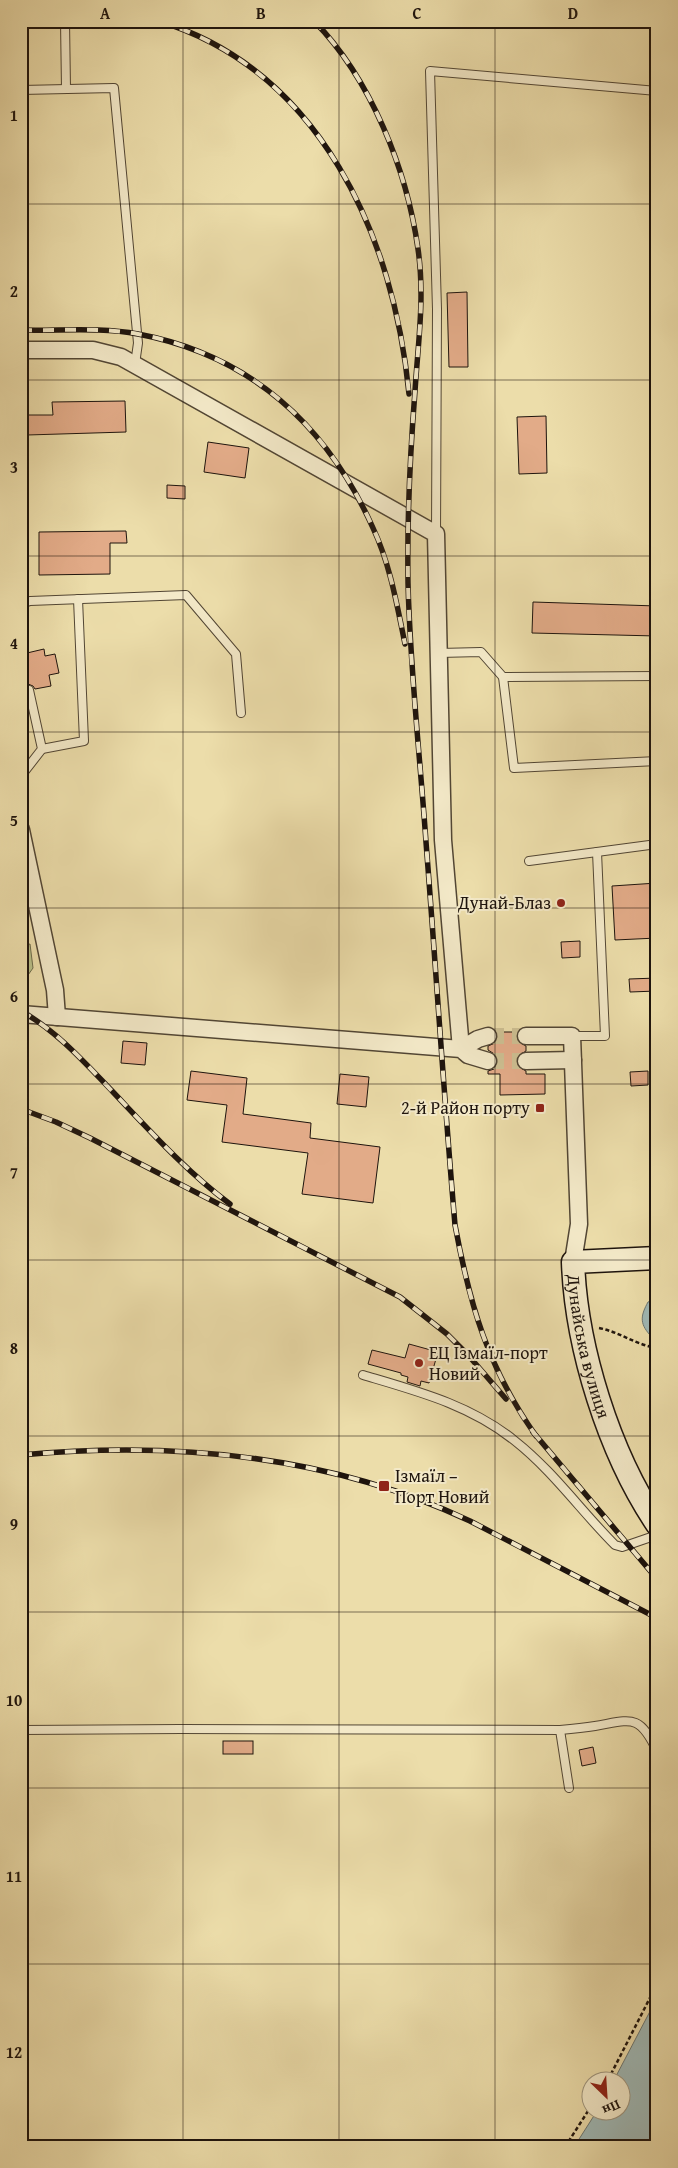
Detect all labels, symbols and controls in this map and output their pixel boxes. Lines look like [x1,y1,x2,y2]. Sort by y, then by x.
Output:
text: A [100,1,111,25]
text: B [256,1,266,25]
text: C [412,1,422,25]
text: D [568,1,578,25]
text: 1 [10,103,18,127]
text: 2 [10,279,18,303]
text: 3 [10,455,18,479]
text: 4 [10,631,18,655]
text: 5 [10,808,18,832]
place label: Дунай-Блаз [457,889,551,916]
marker: Дунай-Блаз [555,897,567,909]
text: 6 [10,984,18,1008]
place label: 2-й Район порту [401,1094,530,1121]
marker: 2-й Район порту [534,1102,546,1114]
text: 7 [10,1160,18,1184]
street label: Дунайська вулиця [561,1272,618,1422]
text: 8 [10,1336,18,1360]
place label: ЕЦ Ізмаїл-порт Новий [429,1339,548,1387]
marker: ЕЦ Ізмаїл-порт Новий [413,1357,425,1369]
place label: Ізмаїл – Порт Новий [395,1462,490,1510]
marker: Ізмаїл – Порт Новий [377,1479,391,1493]
text: 9 [10,1512,18,1536]
text: 10 [6,1688,22,1712]
text: 11 [6,1864,22,1888]
text: 12 [6,2040,22,2064]
north arrow [580,2070,630,2120]
text: Пн [599,2095,624,2121]

